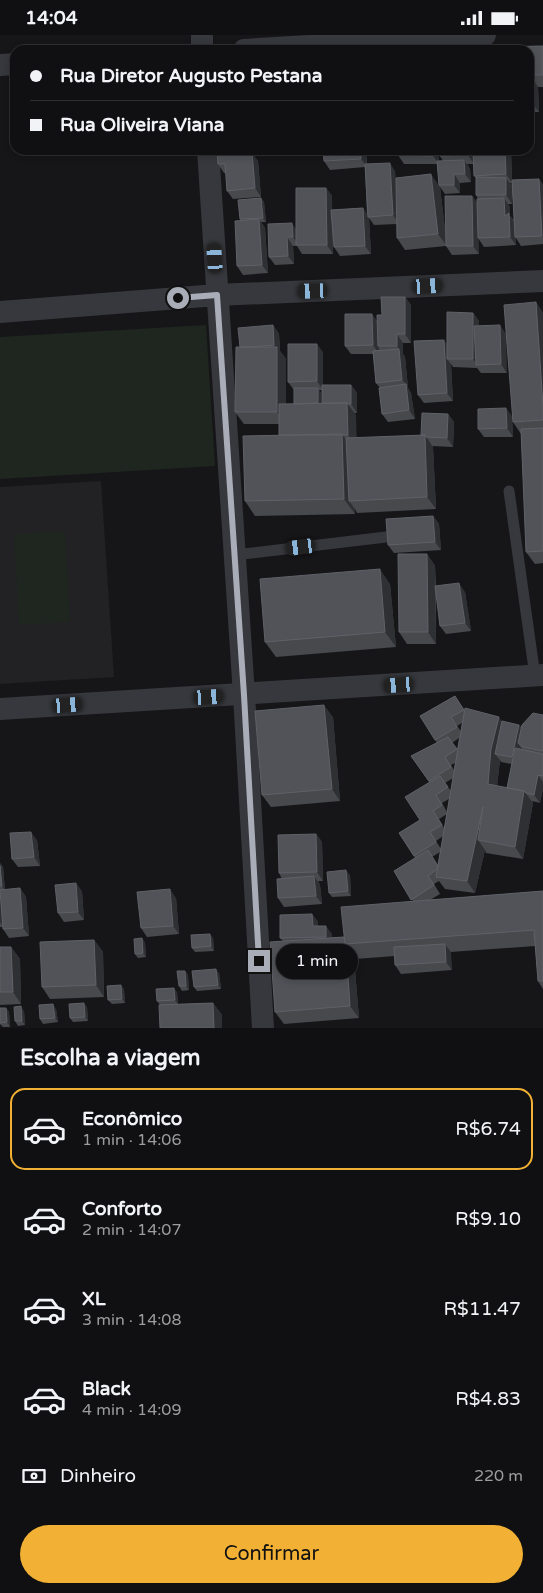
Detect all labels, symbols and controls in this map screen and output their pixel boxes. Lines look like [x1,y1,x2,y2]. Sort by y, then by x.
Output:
text: 14:04 [25,7,78,29]
text: Rua Diretor Augusto Pestana [60,65,322,87]
text: Rua Oliveira Viana [60,114,224,136]
car [206,243,223,273]
car [412,278,443,294]
car [297,283,328,299]
route start [167,287,189,309]
car [285,538,316,556]
car [383,676,414,694]
car [193,689,224,705]
car [52,696,83,714]
callout: 1 min [276,943,359,979]
route end [248,950,270,972]
text: 1 min [296,951,338,971]
text: Escolha a viagem [20,1045,201,1071]
icon: car [22,1107,67,1152]
text: Econômico [82,1108,182,1130]
text: R$6.74 [455,1118,521,1140]
text: 1 min · 14:06 [82,1130,181,1150]
icon: car [22,1197,67,1242]
text: Conforto [82,1198,162,1220]
text: R$9.10 [455,1208,521,1230]
text: 2 min · 14:07 [82,1220,181,1240]
icon: car [22,1287,67,1332]
text: XL [82,1288,106,1310]
text: R$11.47 [443,1298,521,1320]
text: 3 min · 14:08 [82,1310,181,1330]
icon: car [22,1377,67,1422]
text: Black [82,1378,131,1400]
text: R$4.83 [455,1388,521,1410]
text: 4 min · 14:09 [82,1400,181,1420]
icon: cash [20,1462,48,1490]
text: Dinheiro [60,1465,136,1487]
text: 220 m [474,1466,523,1486]
button: Confirmar [20,1525,523,1583]

